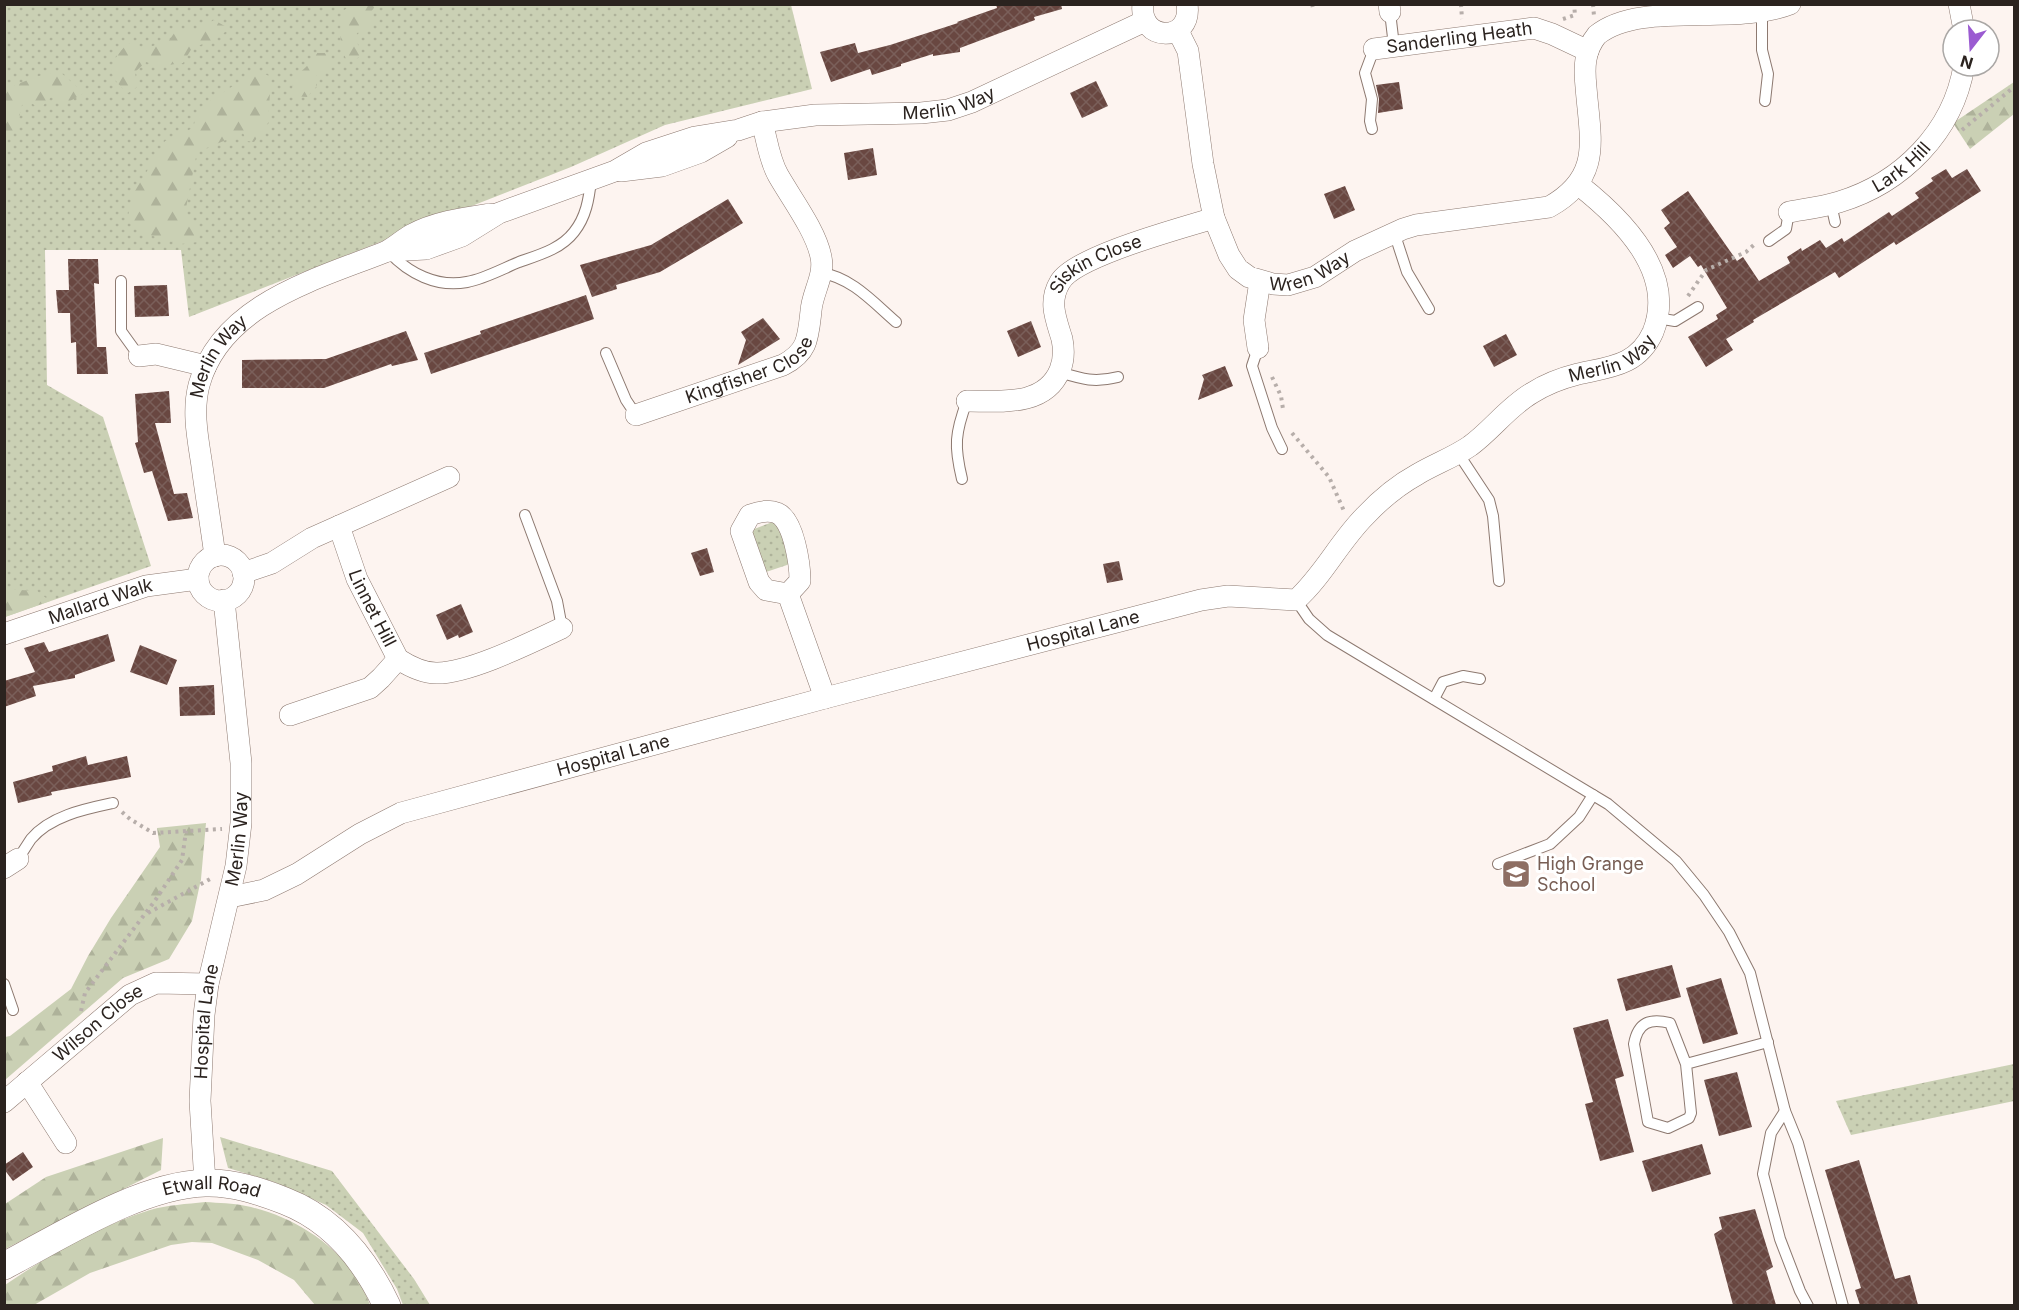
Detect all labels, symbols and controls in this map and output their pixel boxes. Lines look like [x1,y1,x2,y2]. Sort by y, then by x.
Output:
street label: Sanderling Heath [1385,17,1533,57]
north arrow [1941,18,2001,78]
text: N [1958,51,1975,74]
street label: Merlin Way [902,82,998,123]
street label: Lark Hill [1868,138,1935,196]
street label: Siskin Close [1045,230,1144,297]
street label: Wren Way [1268,246,1354,295]
street label: Merlin Way [185,310,251,400]
street label: Merlin Way [1566,331,1660,386]
street label: Kingfisher Close [682,334,817,407]
street label: Linnet Hill [345,567,401,650]
street label: Mallard Walk [45,574,154,628]
street label: Hospital Lane [1024,605,1142,655]
street label: Hospital Lane [554,730,672,780]
street label: Merlin Way [221,792,251,888]
place label: High Grange School [1537,853,1644,895]
school or university icon: High Grange School [1500,858,1532,890]
street label: Hospital Lane [190,961,222,1080]
street label: Wilson Close [48,980,146,1066]
street label: Etwall Road [160,1172,263,1202]

